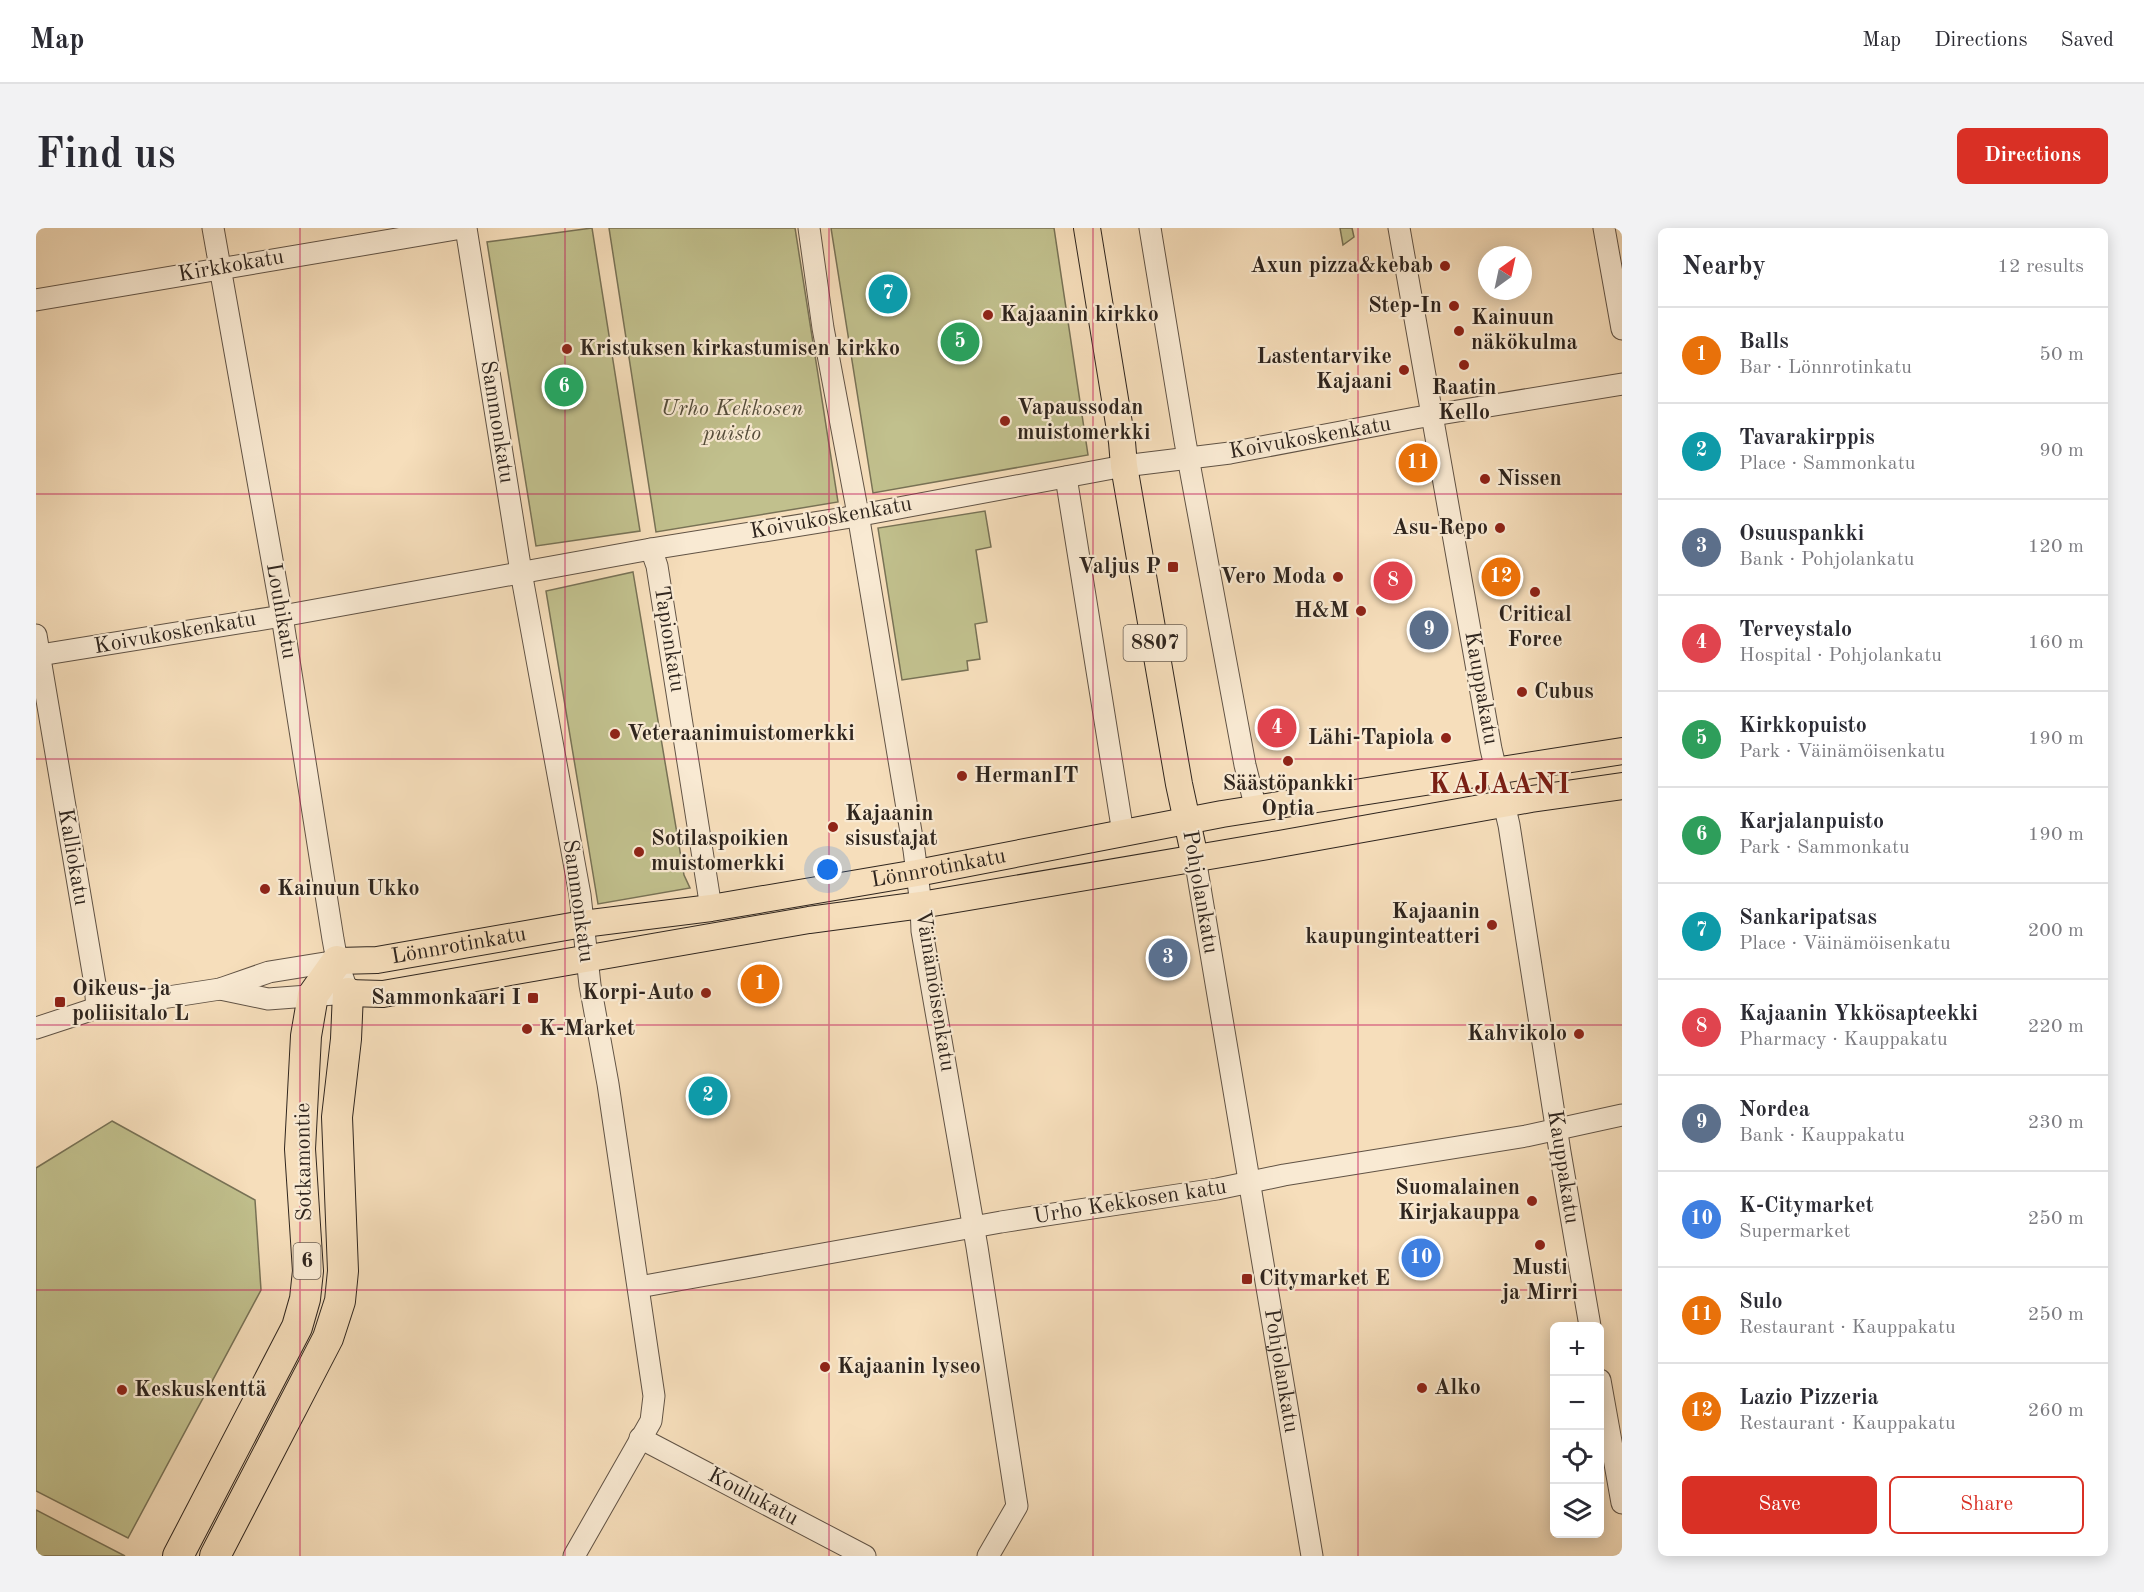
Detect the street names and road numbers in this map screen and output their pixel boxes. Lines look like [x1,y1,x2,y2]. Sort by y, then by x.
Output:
street label: Kirkkokatu [176,246,286,286]
street label: Sammonkatu [476,359,518,485]
street label: Koivukoskenkatu [1227,413,1393,463]
street label: Koivukoskenkatu [748,493,914,543]
street label: Louhikatu [262,561,300,661]
street label: Tapionkatu [650,584,688,694]
street label: Koivukoskenkatu [92,608,258,658]
road number: 8807 [1124,625,1186,661]
street label: Kauppakatu [1460,630,1502,747]
street label: Kalliokatu [54,807,92,907]
street label: Pohjolankatu [1178,828,1222,956]
street label: Sammonkatu [558,838,598,964]
street label: Lönnrotinkatu [869,845,1008,892]
street label: Väinämöisenkatu [911,909,959,1073]
street label: Lönnrotinkatu [390,923,528,968]
street label: Sotkamontie [292,1103,316,1221]
street label: Kauppakatu [1543,1109,1583,1226]
street label: Urho Kekkosen katu [1032,1176,1228,1228]
road number: 6 [294,1243,320,1279]
street label: Pohjolankatu [1260,1307,1302,1435]
street label: Koulukatu [704,1464,802,1530]

